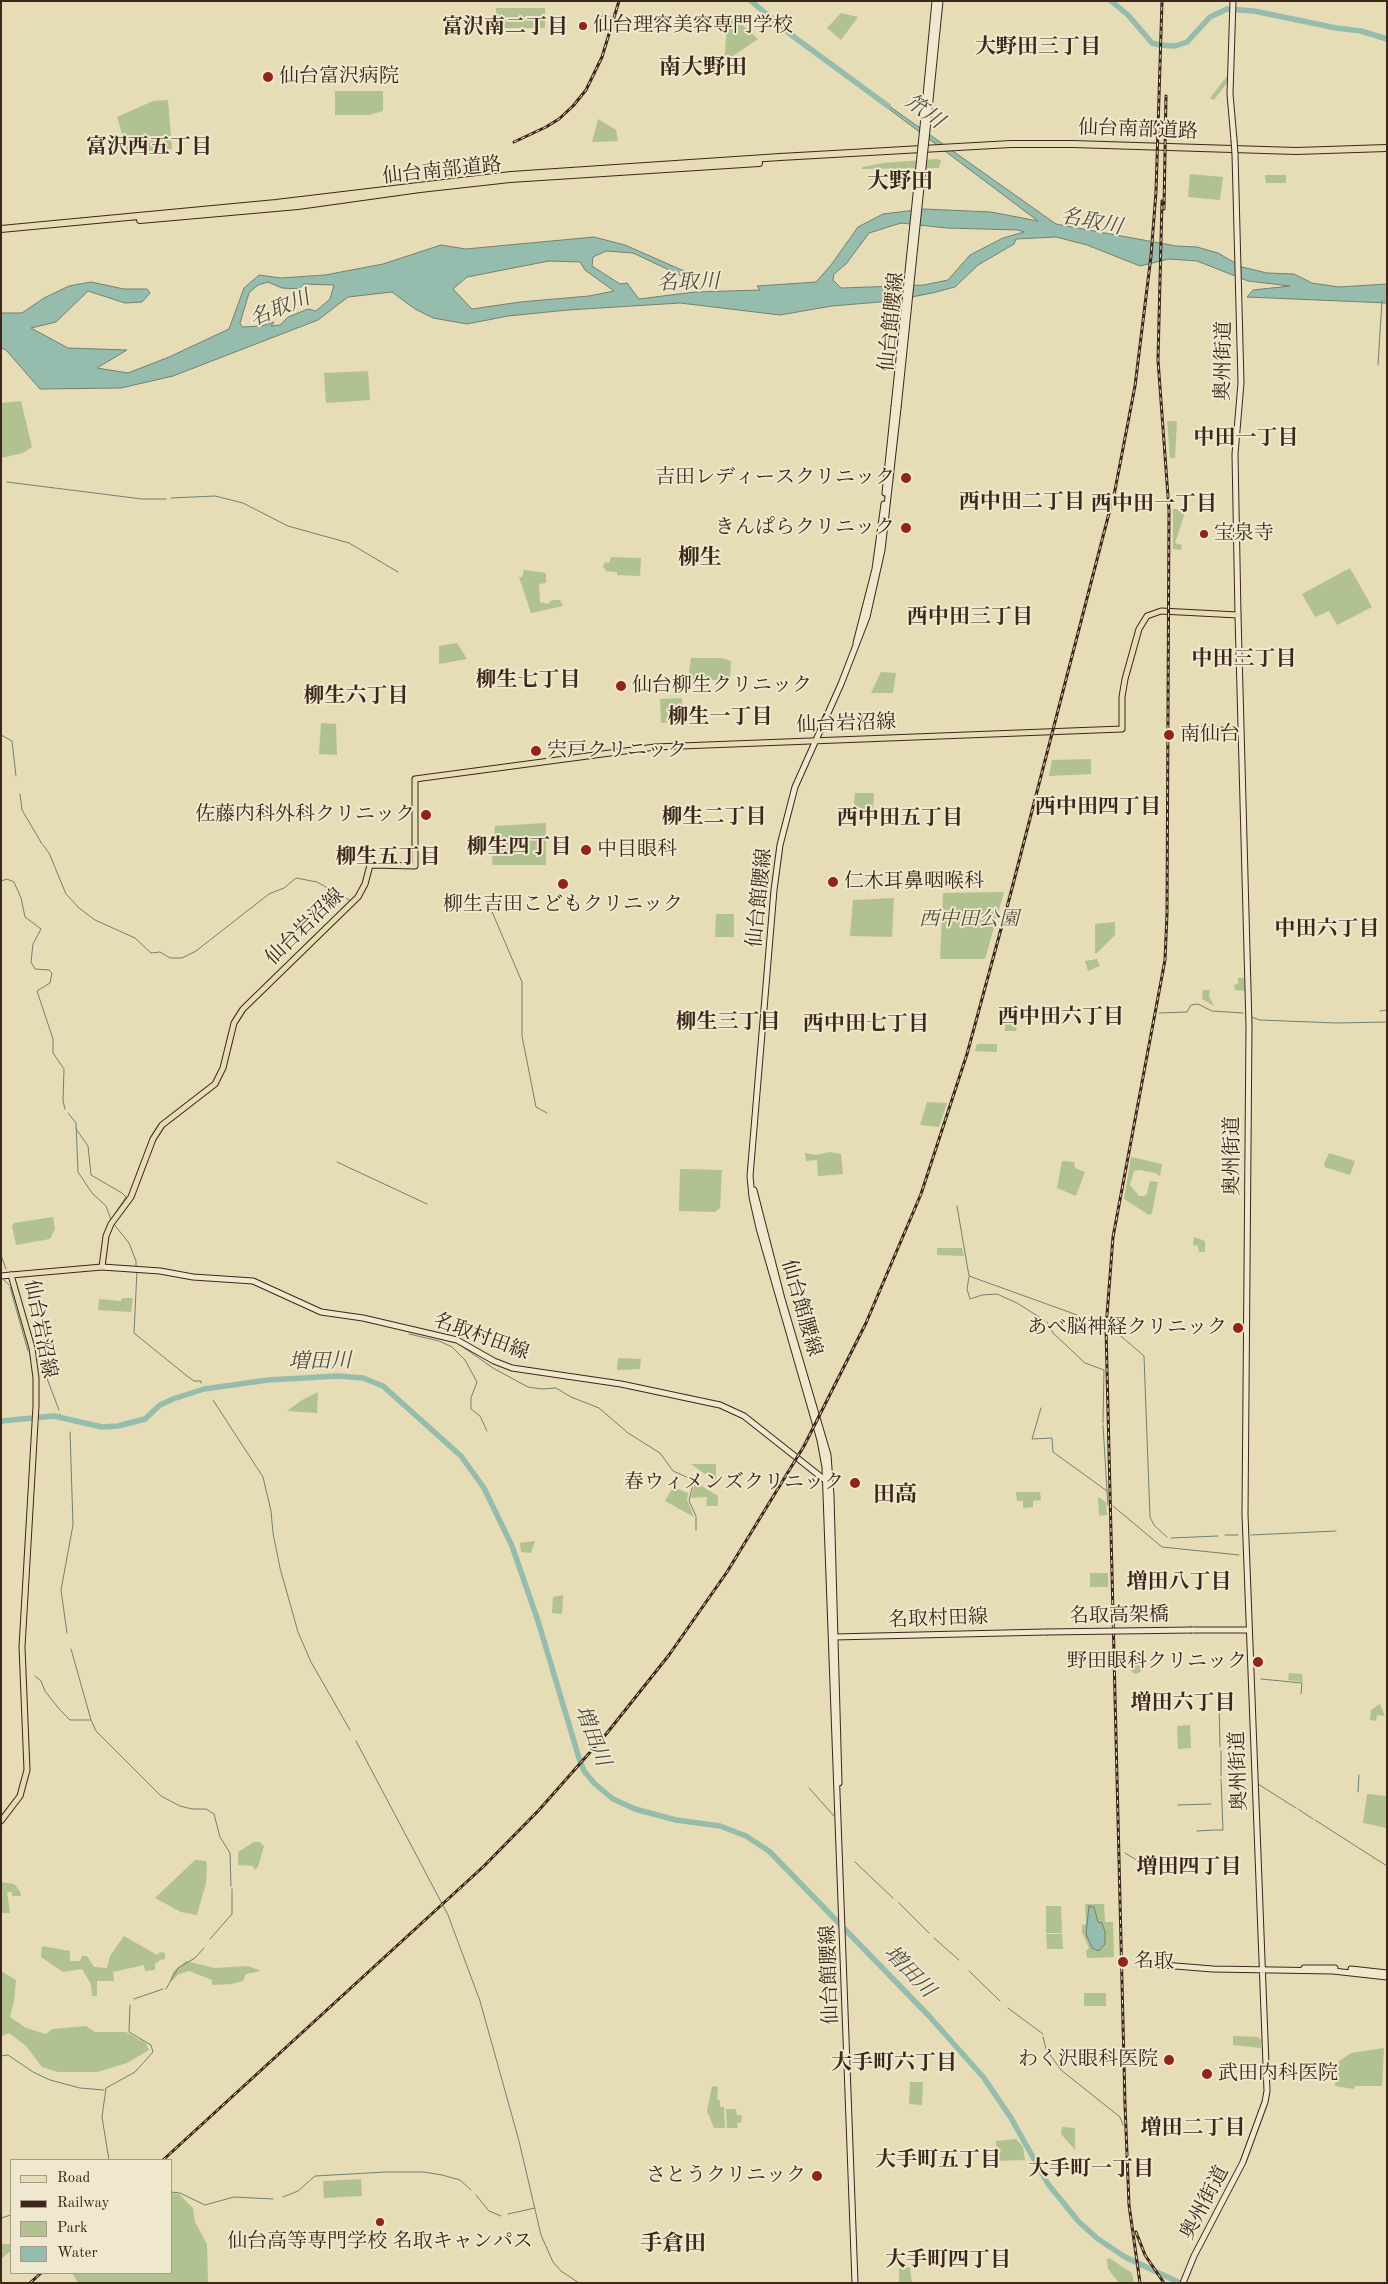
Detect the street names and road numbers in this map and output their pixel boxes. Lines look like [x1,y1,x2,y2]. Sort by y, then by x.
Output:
street label: 仙台南部道路 [1078,116,1198,144]
street label: 仙台南部道路 [381,153,503,189]
street label: 仙台館腰線 [875,271,909,373]
street label: 奥州街道 [1211,321,1237,401]
street label: 仙台岩沼線 [796,710,896,738]
street label: 仙台館腰線 [743,847,777,949]
street label: 仙台岩沼線 [261,884,349,970]
street label: 奥州街道 [1221,1116,1245,1196]
street label: 仙台館腰線 [776,1257,826,1359]
street label: 仙台岩沼線 [19,1278,61,1380]
street label: 名取村田線 [430,1309,532,1365]
street label: 名取高架橋 [1069,1603,1169,1629]
street label: 名取村田線 [888,1605,988,1633]
street label: 奥州街道 [1226,1731,1252,1811]
street label: 仙台館腰線 [816,1925,844,2025]
street label: 奥州街道 [1176,2162,1234,2244]

